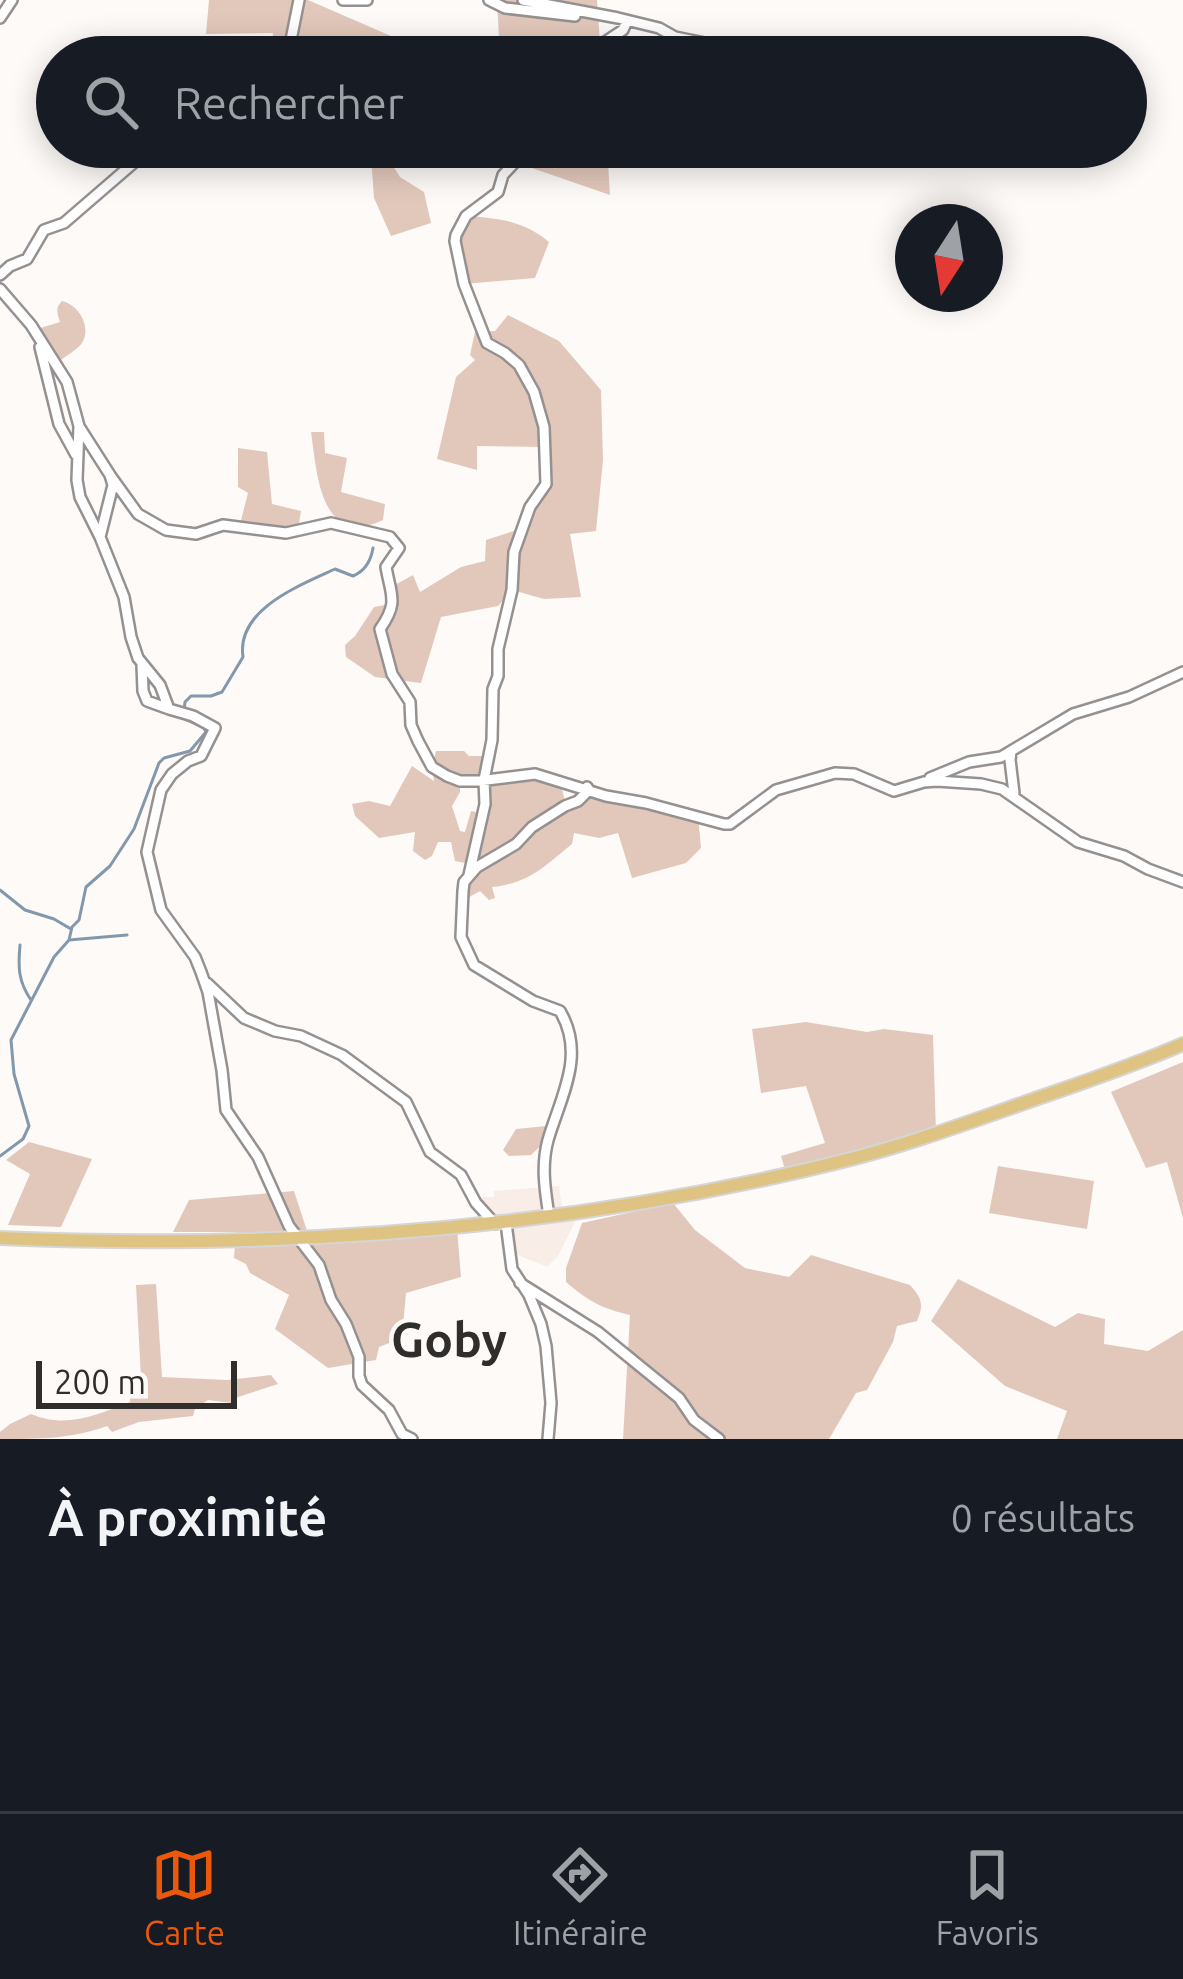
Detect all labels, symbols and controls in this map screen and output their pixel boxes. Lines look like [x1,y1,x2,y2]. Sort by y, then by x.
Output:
search box [36,36,1147,168]
icon: search [78,69,144,135]
text: Rechercher [174,77,404,128]
north arrow [895,204,1003,312]
district label: Goby [391,1312,507,1366]
scale bar [36,1355,237,1408]
text: 200 m [54,1363,146,1400]
text: À proximité [48,1488,327,1546]
text: 0 résultats [951,1496,1135,1539]
tab: Carte [144,1842,225,1951]
tab: Itinéraire [513,1842,648,1951]
tab: Favoris [936,1842,1039,1951]

